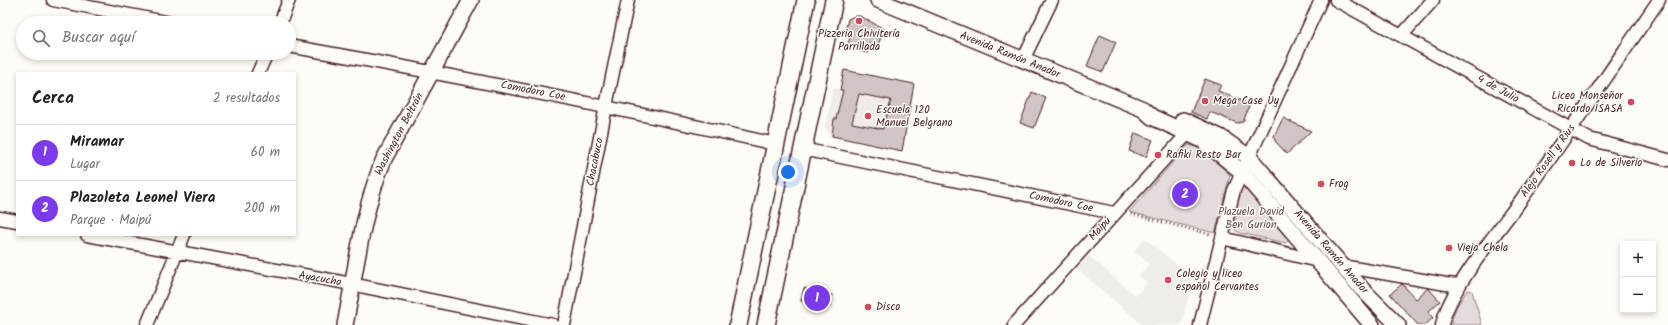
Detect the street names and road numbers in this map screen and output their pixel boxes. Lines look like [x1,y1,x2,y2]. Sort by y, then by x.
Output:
street label: Avenida Ramón Anador [957,27,1064,84]
street label: 4 de Julio [1473,70,1523,108]
street label: Comodoro Coe [499,76,567,106]
street label: Washington Beltrán [370,89,428,178]
street label: Alejo Rosell y Rius [1516,120,1580,201]
street label: Chacabuco [582,136,608,188]
street label: Comodoro Coe [1027,186,1095,218]
street label: Avenida Ramón Anador [1289,206,1374,299]
street label: Maipú [1084,212,1116,245]
street label: Ayacucho [297,266,343,292]

